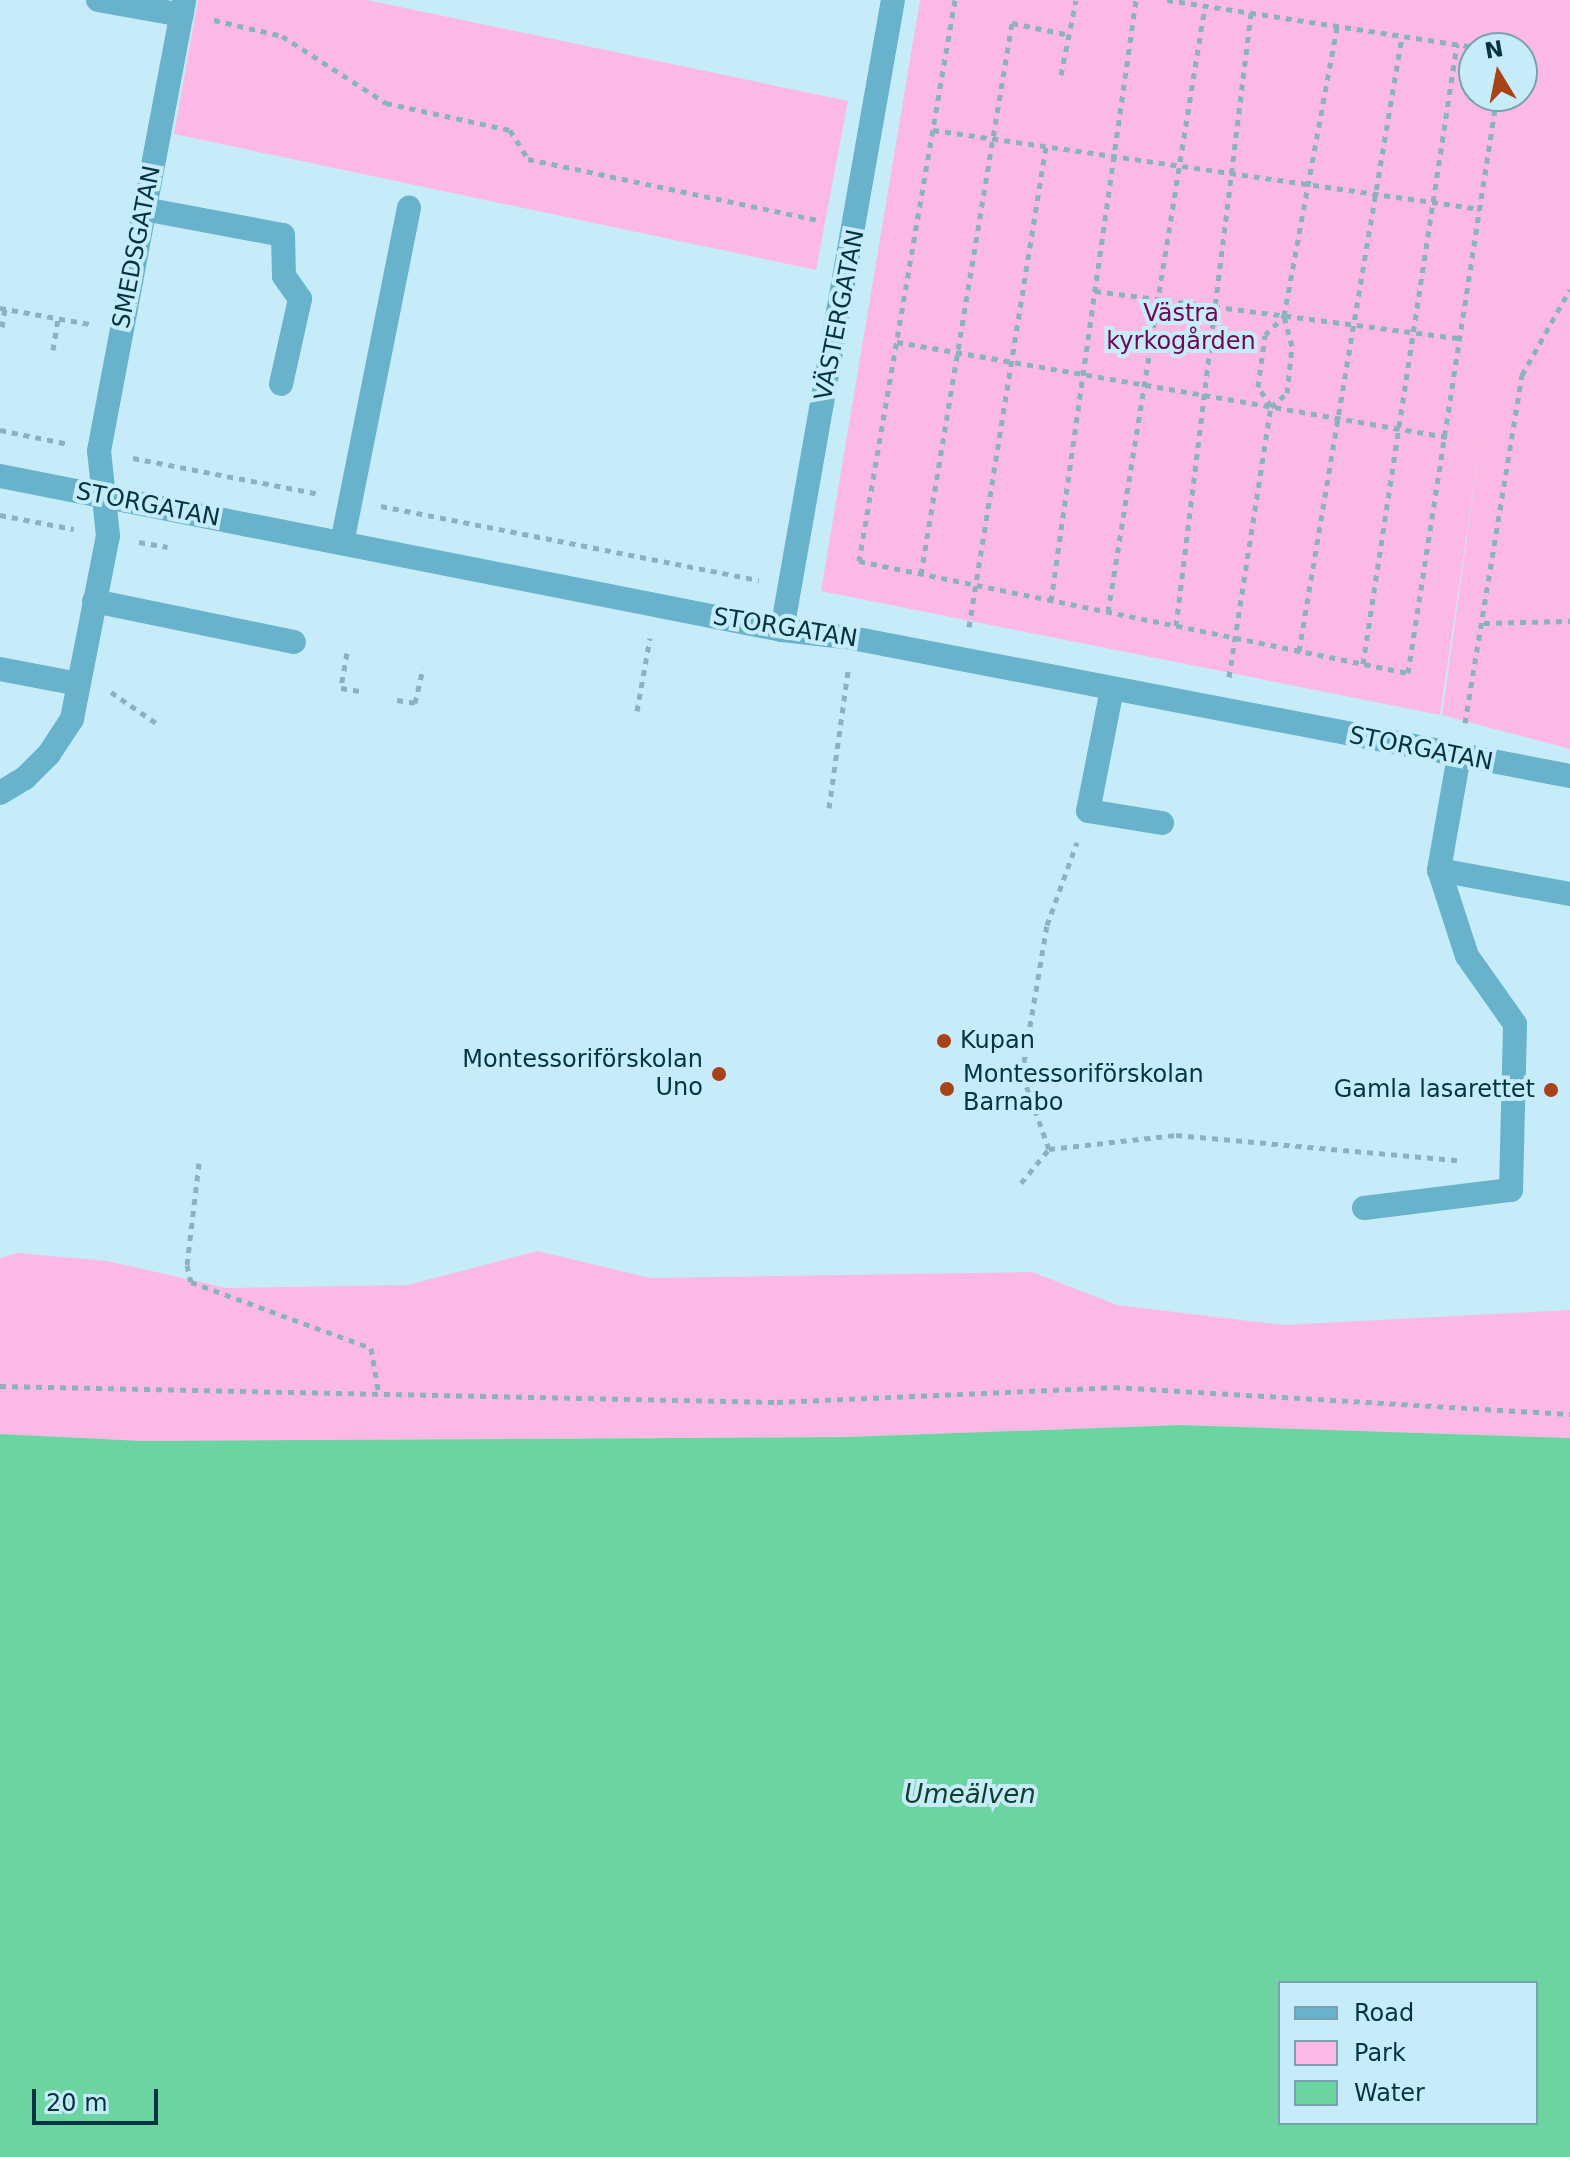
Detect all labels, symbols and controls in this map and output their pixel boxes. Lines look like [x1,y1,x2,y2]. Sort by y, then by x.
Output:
north arrow [1458,32,1538,112]
text: N [1483,36,1505,64]
street label: SMEDSGATAN [107,163,167,331]
street label: VÄSTERGATAN [809,227,871,403]
park label: Västra kyrkogården [1106,300,1256,356]
street label: STORGATAN [74,477,222,533]
street label: STORGATAN [711,602,859,654]
street label: STORGATAN [1347,721,1495,777]
place label: Kupan [960,1027,1035,1055]
marker: Kupan [935,1032,953,1050]
place label: Montessoriförskolan Uno [462,1046,703,1102]
place label: Montessoriförskolan Barnabo [963,1061,1204,1117]
marker: Montessoriförskolan Uno [710,1065,728,1083]
place label: Gamla lasarettet [1334,1076,1535,1104]
marker: Montessoriförskolan Barnabo [938,1080,956,1098]
marker: Gamla lasarettet [1542,1081,1560,1099]
water label: Umeälven [904,1779,1036,1811]
legend [1278,1981,1538,2125]
text: Road [1354,1999,1414,2027]
text: Park [1354,2039,1406,2067]
scale bar [36,2073,162,2123]
text: Water [1354,2079,1425,2107]
text: 20 m [46,2089,108,2117]

